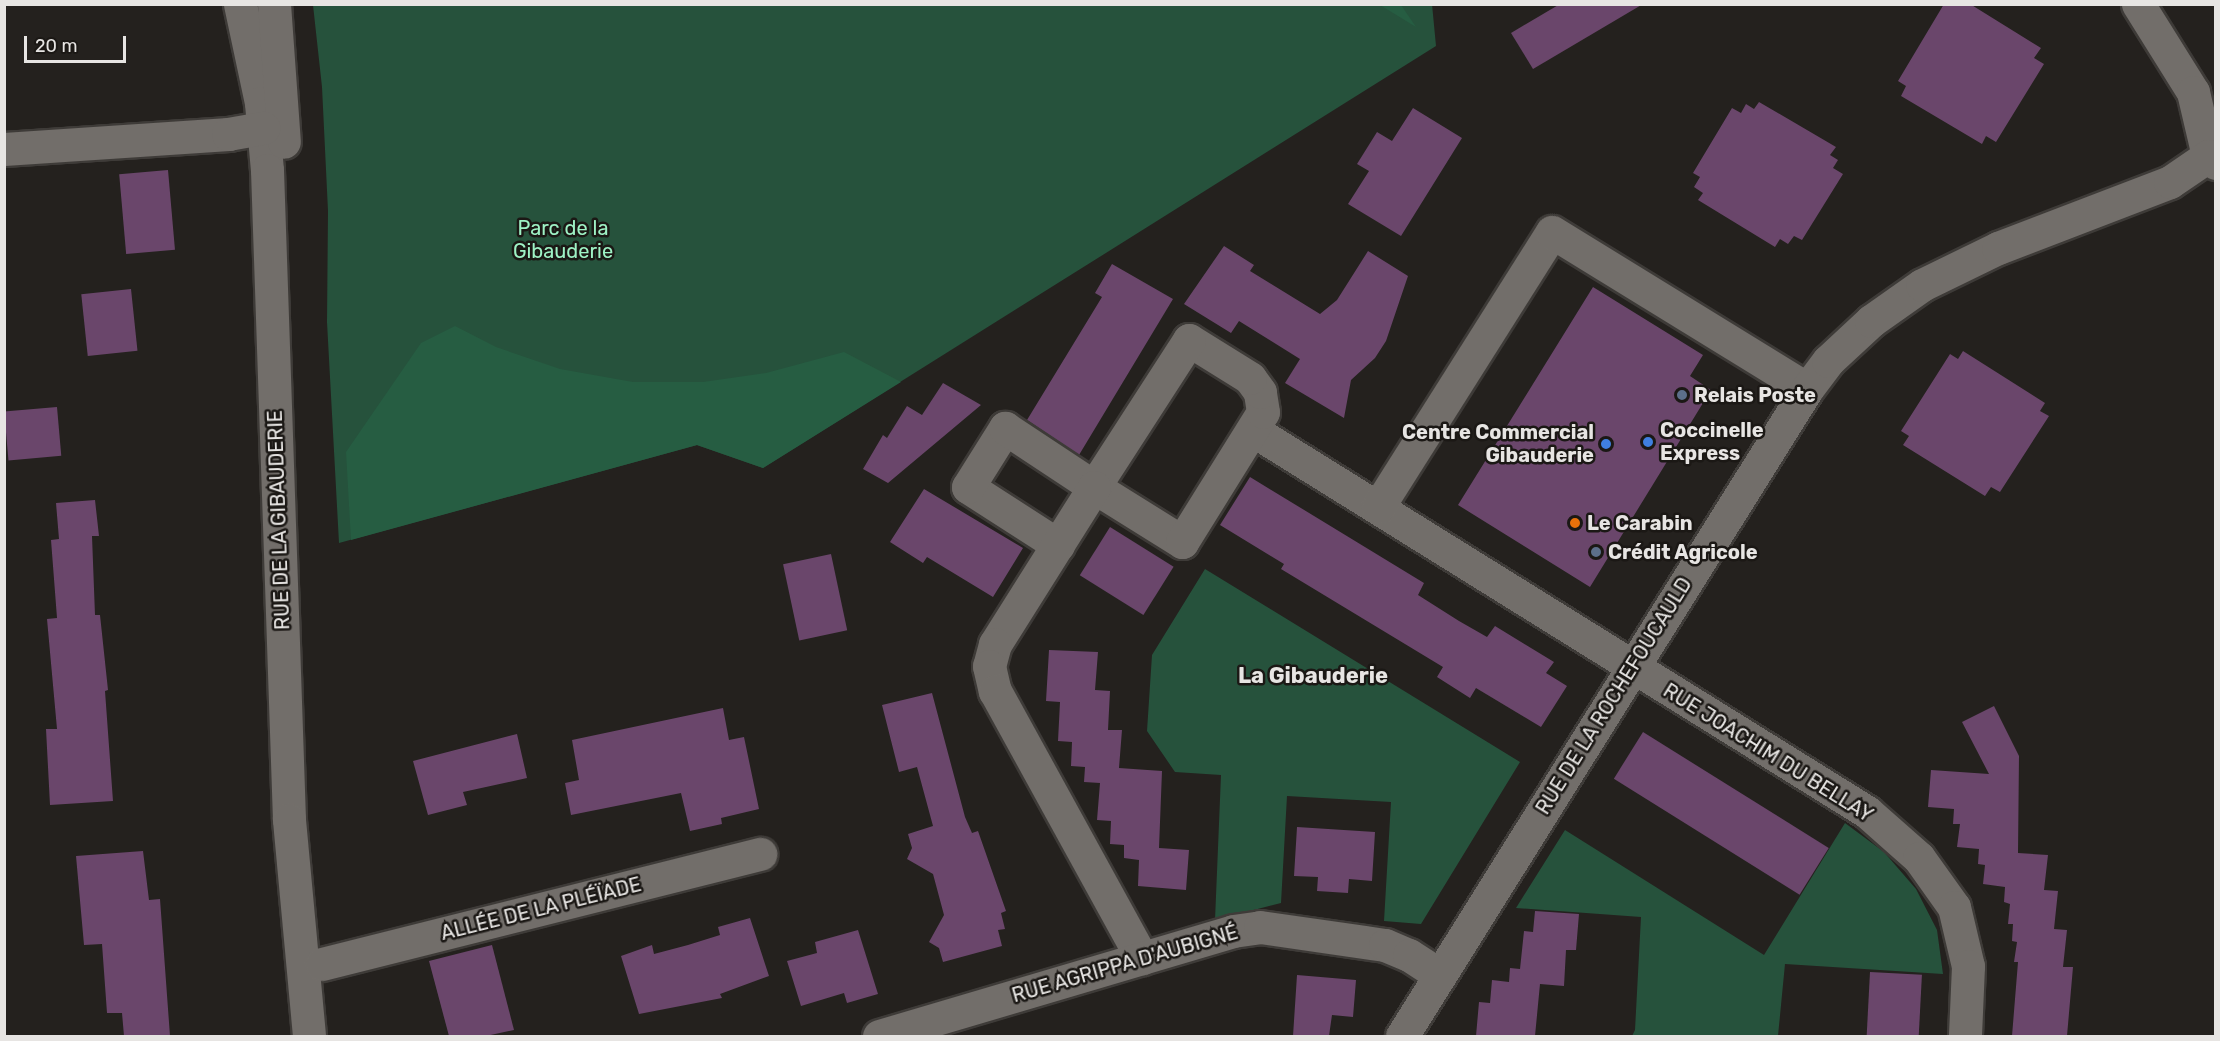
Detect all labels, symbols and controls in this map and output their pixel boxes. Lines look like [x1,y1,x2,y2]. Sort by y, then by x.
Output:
scale bar [27,24,129,62]
text: 20 m [35,35,77,57]
park label: Parc de la Gibauderie [513,216,613,263]
place label: Relais Poste [1694,383,1816,407]
marker: Relais Poste [1675,388,1689,402]
street label: RUE DE LA GIBAUDERIE [263,409,295,631]
place label: Coccinelle Express [1660,418,1764,465]
place label: Centre Commercial Gibauderie [1402,420,1594,467]
marker: Coccinelle Express [1641,435,1655,449]
marker: Centre Commercial Gibauderie [1599,437,1613,451]
place label: Le Carabin [1587,511,1693,535]
marker: Le Carabin [1568,516,1582,530]
place label: Crédit Agricole [1608,540,1758,564]
marker: Crédit Agricole [1589,545,1603,559]
street label: RUE DE LA ROCHEFOUCAULD [1531,573,1697,819]
district label: La Gibauderie [1238,663,1388,689]
street label: RUE JOACHIM DU BELLAY [1659,679,1877,827]
street label: ALLÉE DE LA PLÉÏADE [438,872,644,946]
street label: RUE AGRIPPA D'AUBIGNÉ [1009,920,1241,1008]

